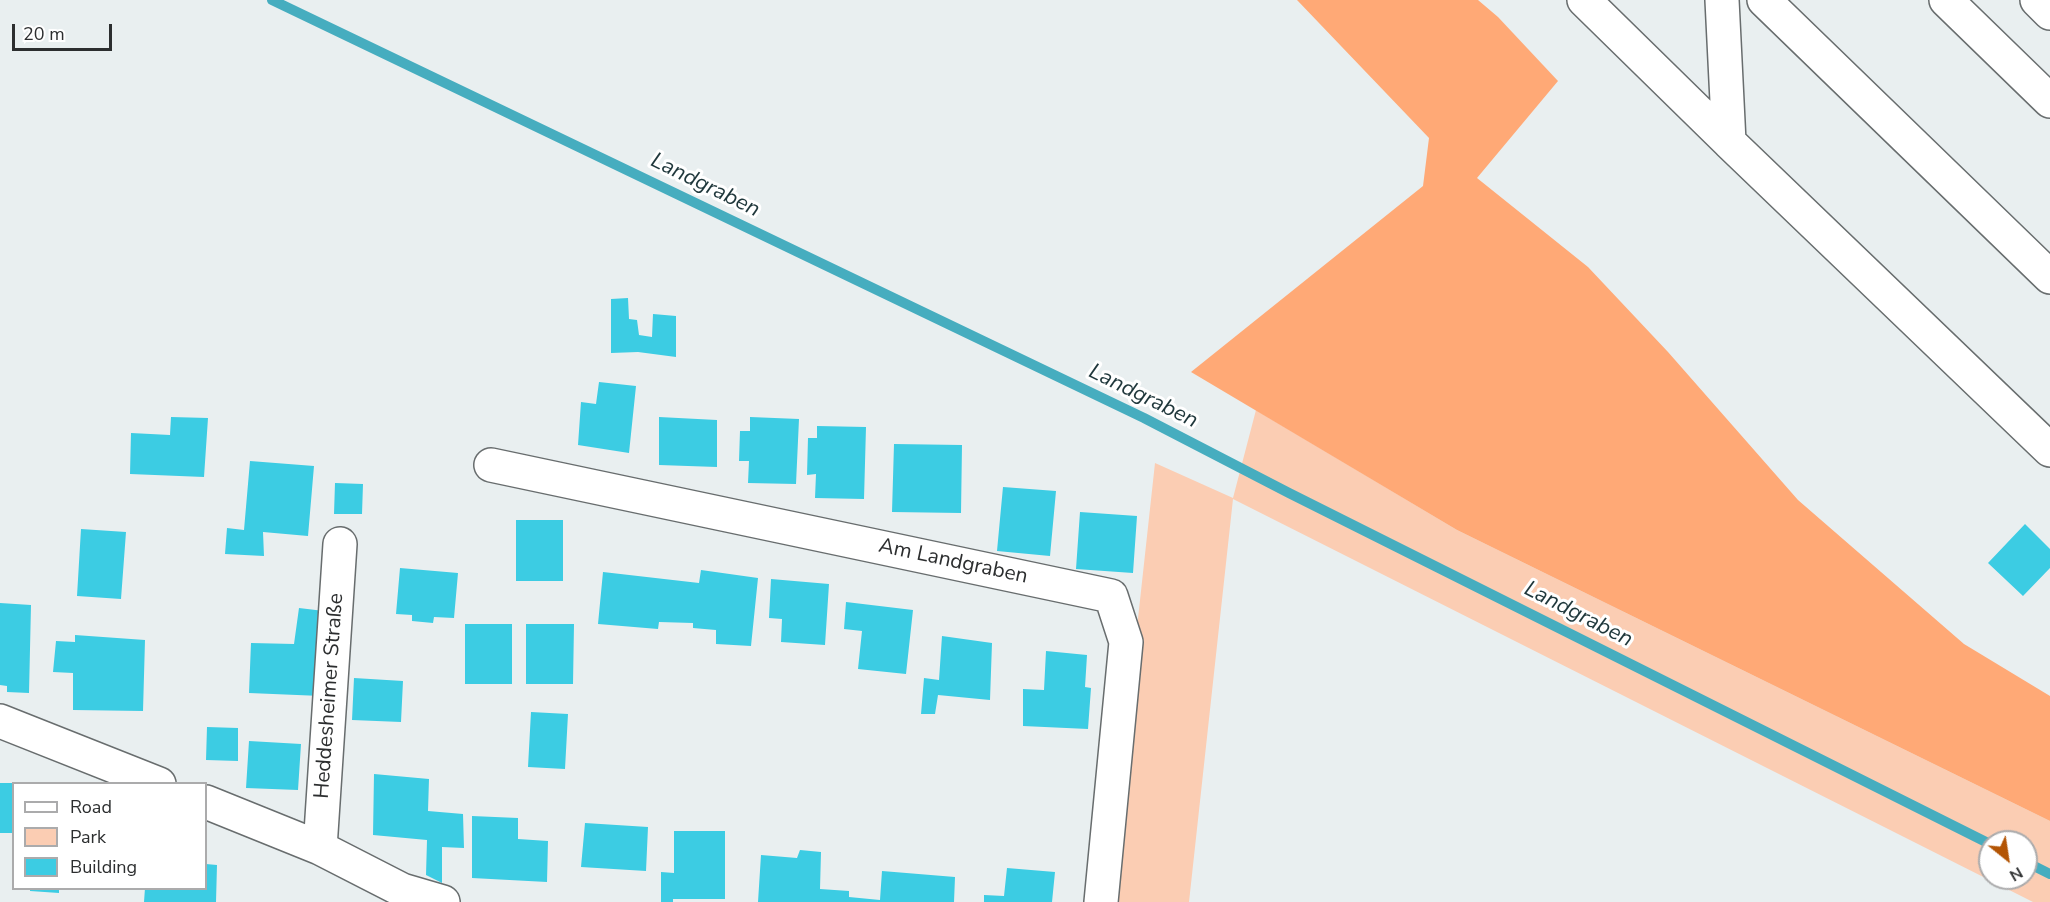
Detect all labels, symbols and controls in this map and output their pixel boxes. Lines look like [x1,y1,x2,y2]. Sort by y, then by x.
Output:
scale bar [15,12,116,50]
text: 20 m [23,22,65,46]
water label: Landgraben [646,148,764,224]
water label: Landgraben [1084,359,1202,435]
street label: Am Landgraben [876,534,1030,590]
water label: Landgraben [1519,576,1637,654]
street label: Heddesheimer Straße [310,592,350,800]
legend [12,782,207,890]
text: Road [70,795,112,819]
text: Park [70,825,106,849]
north arrow [1978,830,2038,890]
text: Building [70,855,137,879]
text: N [2005,861,2027,886]

